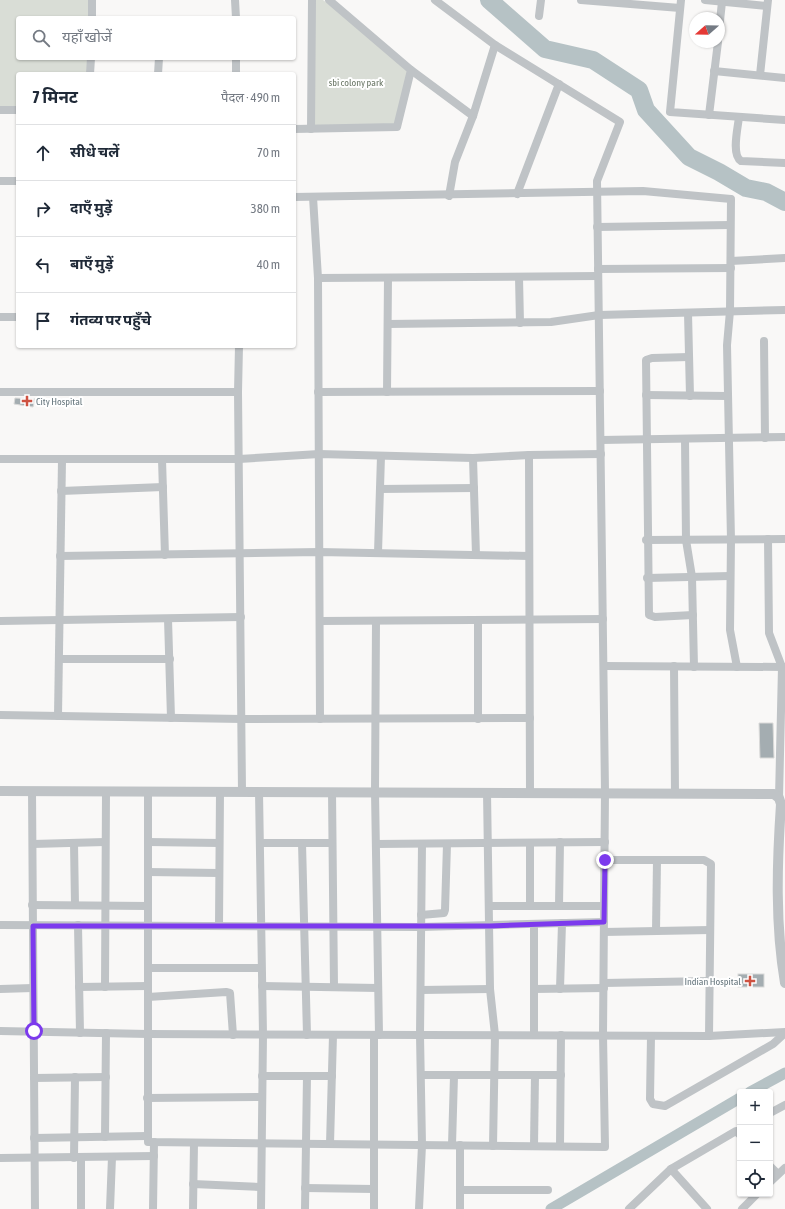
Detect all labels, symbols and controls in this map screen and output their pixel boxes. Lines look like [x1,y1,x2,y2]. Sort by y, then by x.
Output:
north arrow [689,12,725,48]
search box [16,16,296,60]
icon: search [30,27,52,49]
text: यहाँ खोजें [62,28,112,45]
park label: sbi colony park [329,77,384,88]
text: 7 मिनट [32,87,78,107]
text: पैदल · 490 m [221,90,280,105]
icon: ahead [32,142,54,164]
text: सीधे चलें [70,143,119,160]
text: 70 m [257,145,280,160]
icon: right [32,198,54,220]
text: दाएँ मुड़ें [70,199,112,216]
text: 380 m [251,201,280,216]
icon: left [32,254,54,276]
text: बाएँ मुड़ें [70,255,113,272]
text: 40 m [257,257,280,272]
icon: arrive [32,310,54,332]
text: गंतव्य पर पहुँचे [70,311,151,328]
marker: City Hospital [21,395,33,407]
place label: City Hospital [36,396,83,407]
route end [596,851,614,869]
marker: Indian Hospital [744,975,756,987]
place label: Indian Hospital [684,976,741,987]
route start [25,1022,43,1040]
map controls [737,1089,773,1197]
button: + [737,1089,773,1125]
button: − [737,1125,773,1161]
button: locate [737,1161,773,1197]

